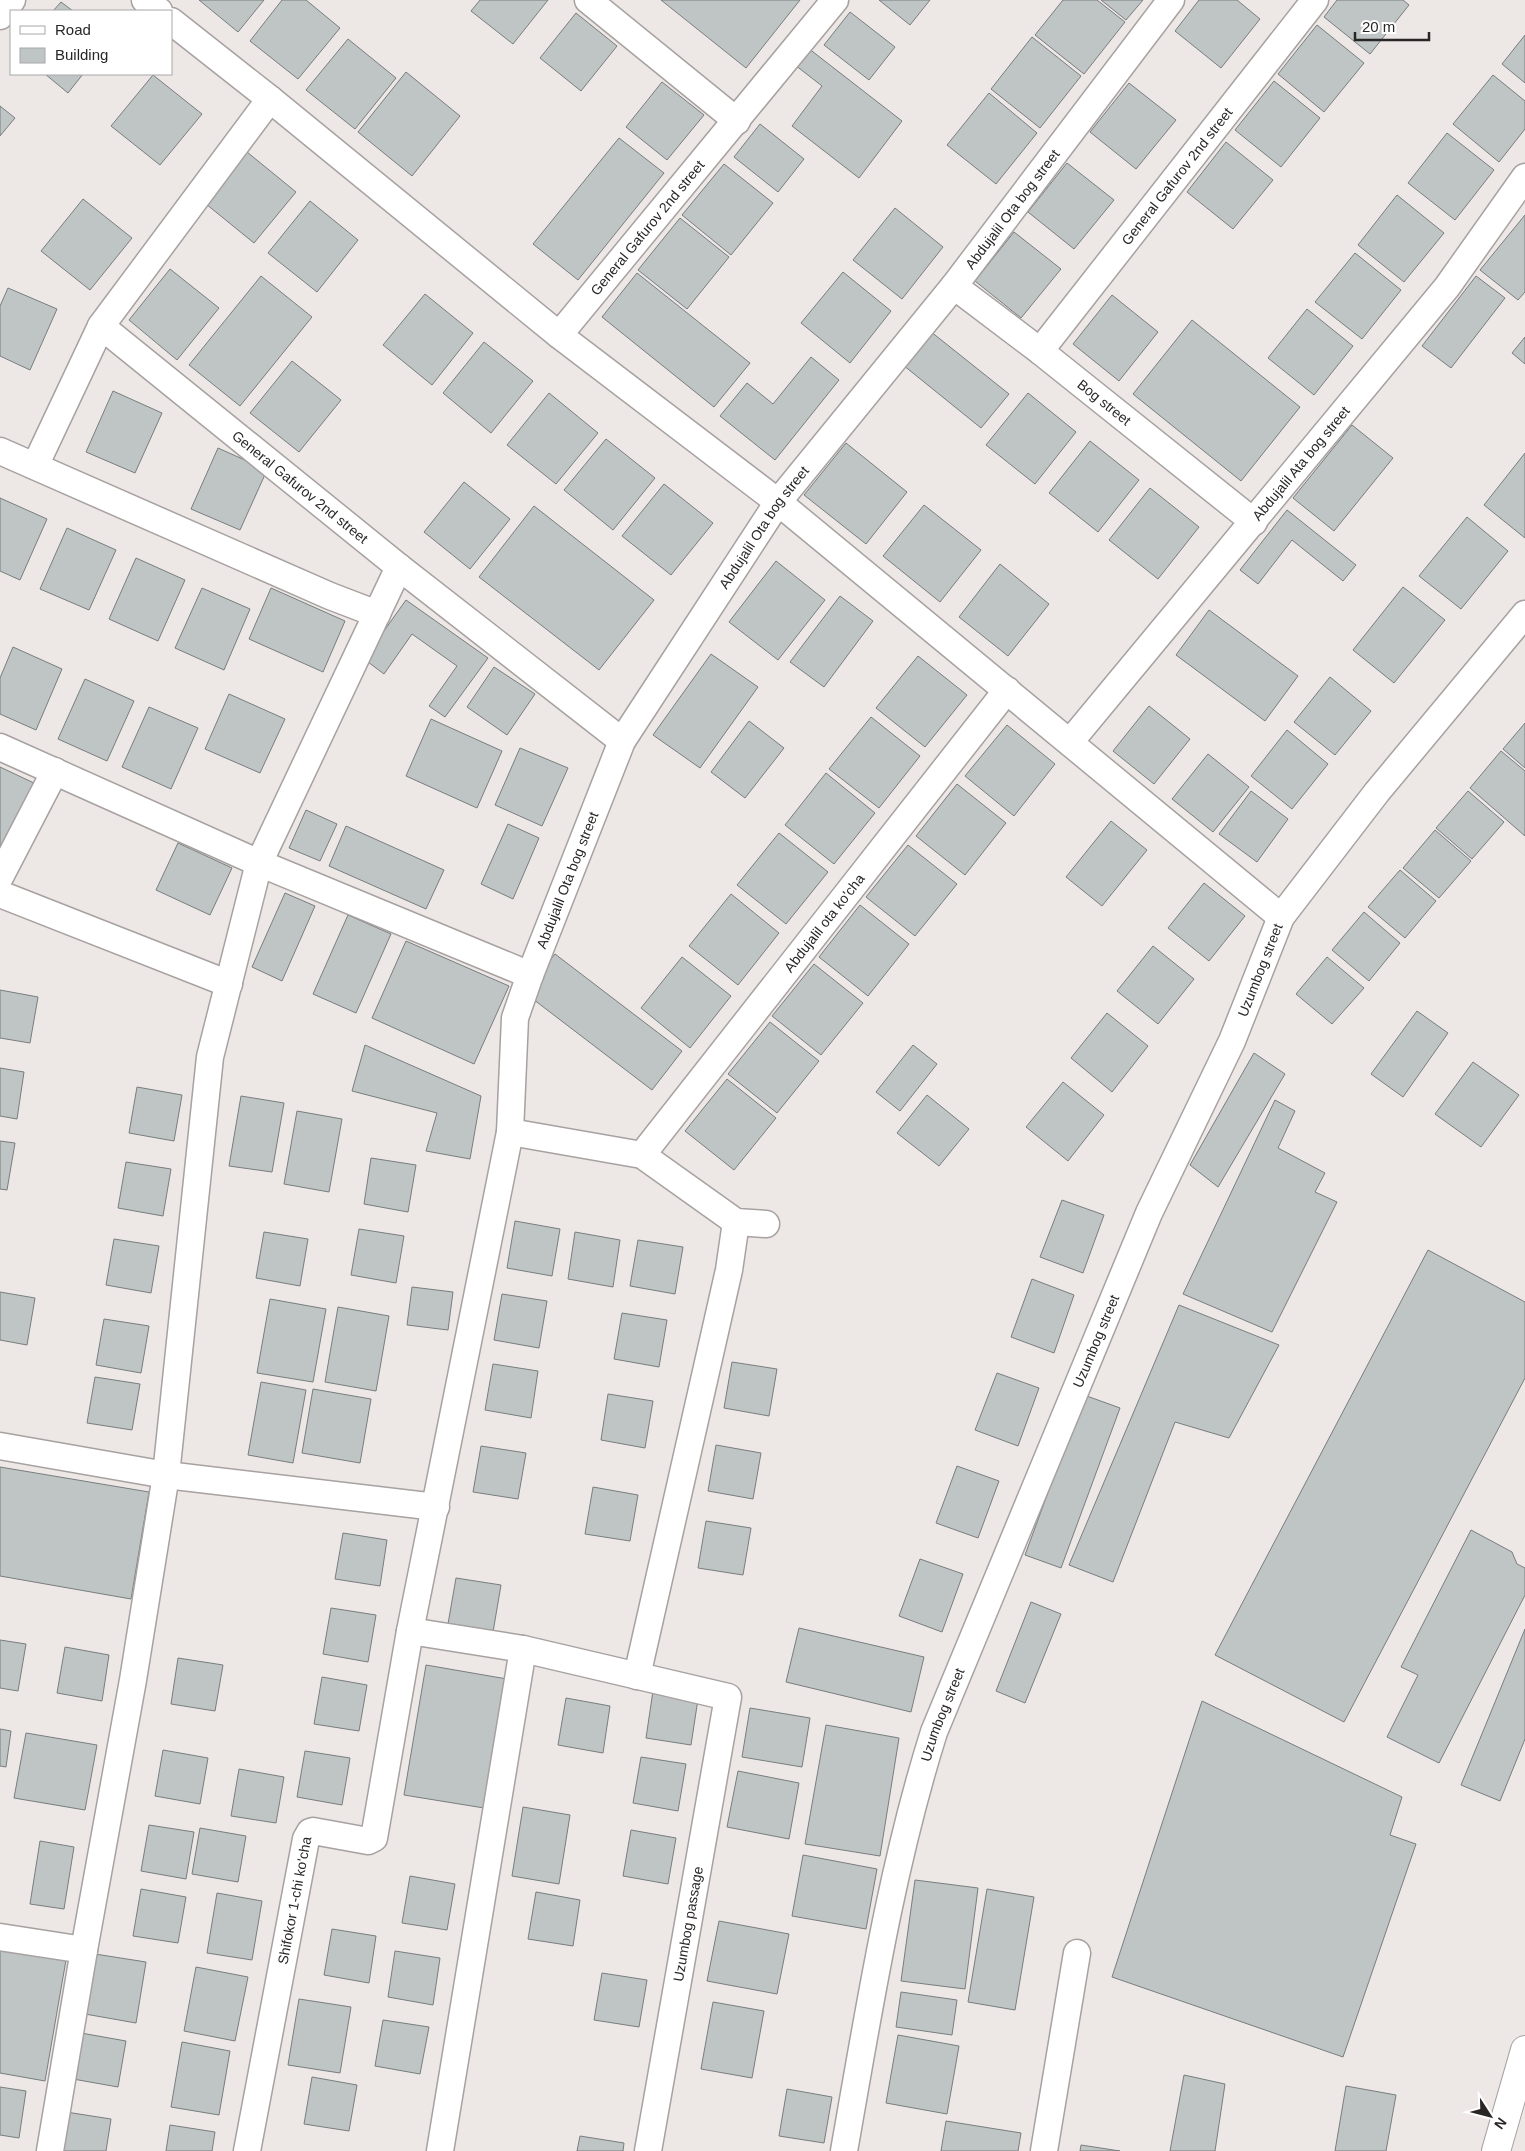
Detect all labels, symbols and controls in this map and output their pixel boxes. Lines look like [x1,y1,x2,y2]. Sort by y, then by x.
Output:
legend [10,10,172,75]
scale bar [1355,10,1429,42]
text: 20 m [1362,18,1395,35]
text: Road [55,21,91,38]
text: Building [55,46,108,63]
street label: General Gafurov 2nd street [1118,104,1236,248]
street label: Abdujalil Ota bog street [962,146,1063,272]
street label: General Gafurov 2nd street [587,157,708,298]
street label: Bog street [1074,376,1134,429]
street label: Abdujalil Ata bog street [1249,403,1353,524]
street label: General Gafurov 2nd street [229,427,371,547]
street label: Abdujalil Ota bog street [716,463,812,592]
street label: Abdujalil Ota bog street [533,809,601,951]
street label: Abdujalil ota ko'cha [781,871,868,975]
street label: Uzumbog street [1234,921,1286,1019]
street label: Uzumbog street [1070,1292,1122,1390]
street label: Uzumbog street [917,1665,968,1763]
street label: Shifokor 1-chi ko'cha [274,1835,314,1966]
street label: Uzumbog passage [670,1865,706,1983]
north arrow [1465,2091,1515,2141]
text: N [1491,2115,1510,2132]

